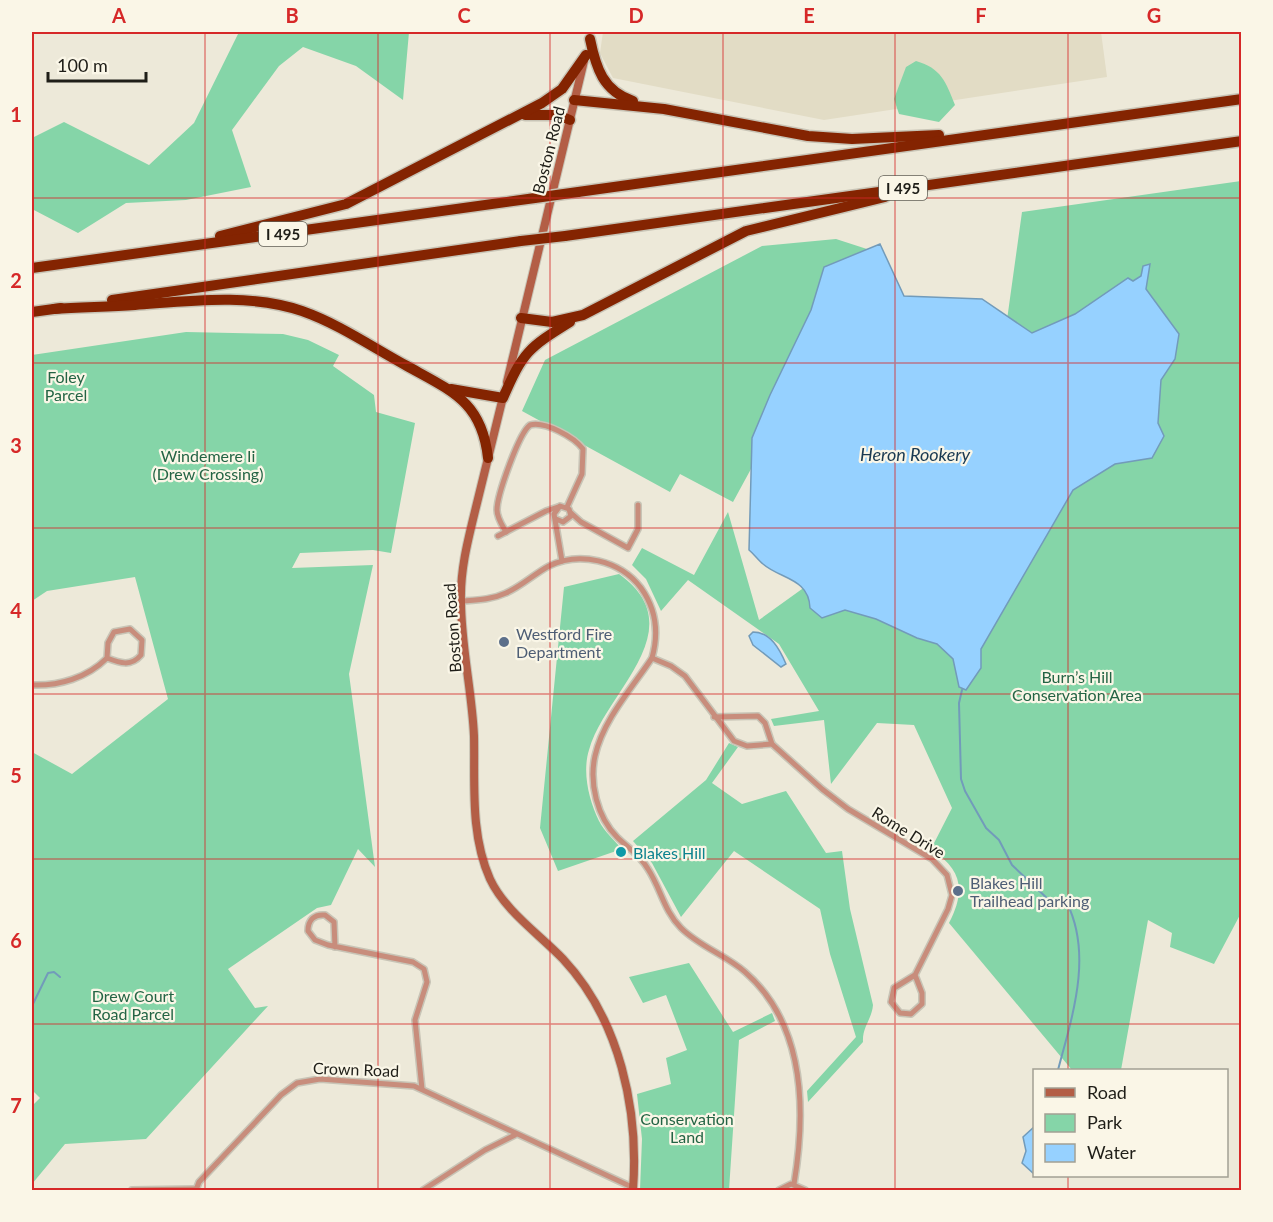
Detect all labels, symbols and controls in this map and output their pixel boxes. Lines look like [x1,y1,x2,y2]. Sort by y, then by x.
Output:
text: A [111,3,126,27]
text: B [285,3,299,27]
text: C [457,3,471,27]
text: D [628,3,644,27]
text: E [803,3,815,27]
text: F [975,3,987,27]
text: G [1147,3,1161,27]
scale bar [48,45,146,83]
text: 100 m [57,54,108,76]
text: 1 [10,102,22,126]
street label: Boston Road [528,104,568,196]
road number: I 495 [879,176,927,200]
road number: I 495 [259,222,307,246]
text: 2 [10,268,22,292]
park label: Foley Parcel [45,367,87,404]
text: 3 [10,433,22,457]
water label: Heron Rookery [860,443,970,465]
park label: Windemere Ii (Drew Crossing) [153,446,263,483]
street label: Boston Road [439,583,465,673]
text: 4 [10,598,22,622]
place label: Westford Fire Department [516,624,612,661]
marker: Westford Fire Department [497,635,511,649]
park label: Burn’s Hill Conservation Area [1012,667,1142,704]
text: 5 [10,763,22,787]
street label: Rome Drive [869,802,949,862]
place label: Blakes Hill [633,843,706,862]
marker: Blakes Hill [614,845,628,859]
place label: Blakes Hill Trailhead parking [970,873,1089,910]
marker: Blakes Hill Trailhead parking [951,884,965,898]
text: 6 [10,928,22,952]
park label: Drew Court Road Parcel [92,986,174,1023]
street label: Crown Road [313,1058,399,1080]
legend [1033,1069,1228,1177]
text: Road [1087,1081,1127,1103]
text: 7 [10,1093,22,1117]
park label: Conservation Land [640,1109,734,1146]
text: Park [1087,1111,1123,1133]
text: Water [1087,1141,1136,1163]

